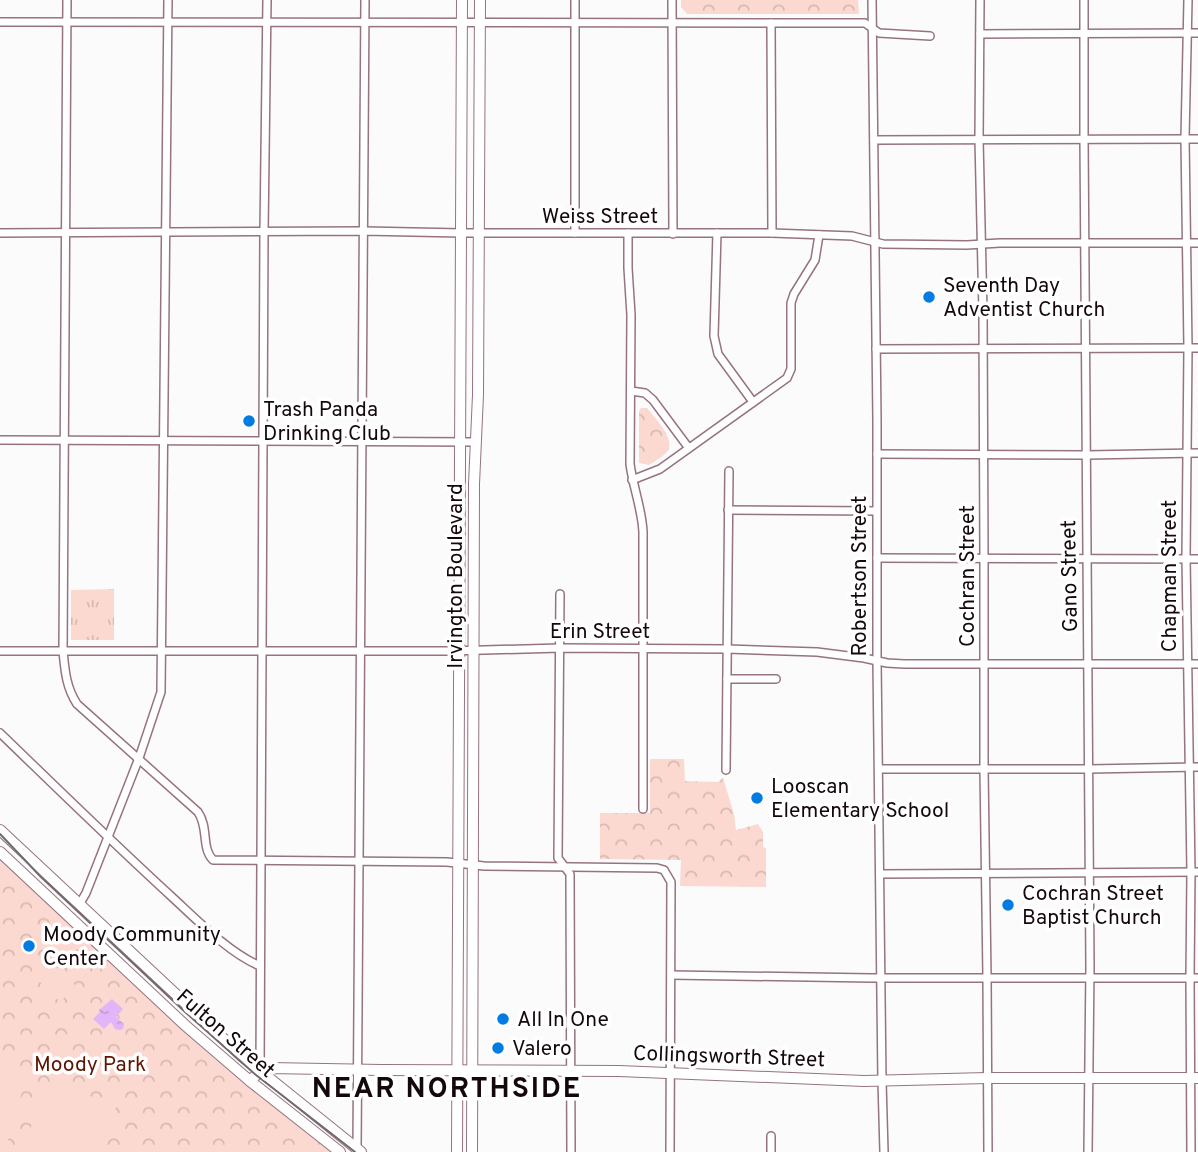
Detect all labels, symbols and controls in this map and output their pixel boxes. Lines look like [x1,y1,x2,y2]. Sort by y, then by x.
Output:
street label: Weiss Street [542,204,658,231]
place label: Seventh Day Adventist Church [943,273,1105,324]
marker: Seventh Day Adventist Church [921,289,937,305]
place label: Trash Panda Drinking Club [263,397,391,448]
marker: Trash Panda Drinking Club [241,413,257,429]
street label: Irvington Boulevard [443,483,470,669]
street label: Robertson Street [847,496,874,656]
street label: Chapman Street [1157,500,1184,652]
street label: Cochran Street [955,505,982,647]
street label: Gano Street [1056,520,1085,632]
street label: Erin Street [550,619,650,646]
place label: Looscan Elementary School [771,774,949,825]
marker: Looscan Elementary School [749,790,765,806]
place label: Cochran Street Baptist Church [1022,881,1164,932]
marker: Cochran Street Baptist Church [1000,897,1016,913]
place label: Moody Community Center [43,922,221,973]
marker: Moody Community Center [21,938,37,954]
street label: Fulton Street [170,984,280,1084]
place label: All In One [517,1007,609,1034]
marker: All In One [495,1011,511,1027]
place label: Valero [512,1036,572,1063]
marker: Valero [490,1040,506,1056]
street label: Collingsworth Street [632,1041,826,1074]
park label: Moody Park [34,1052,146,1079]
district label: NEAR NORTHSIDE [312,1072,582,1108]

